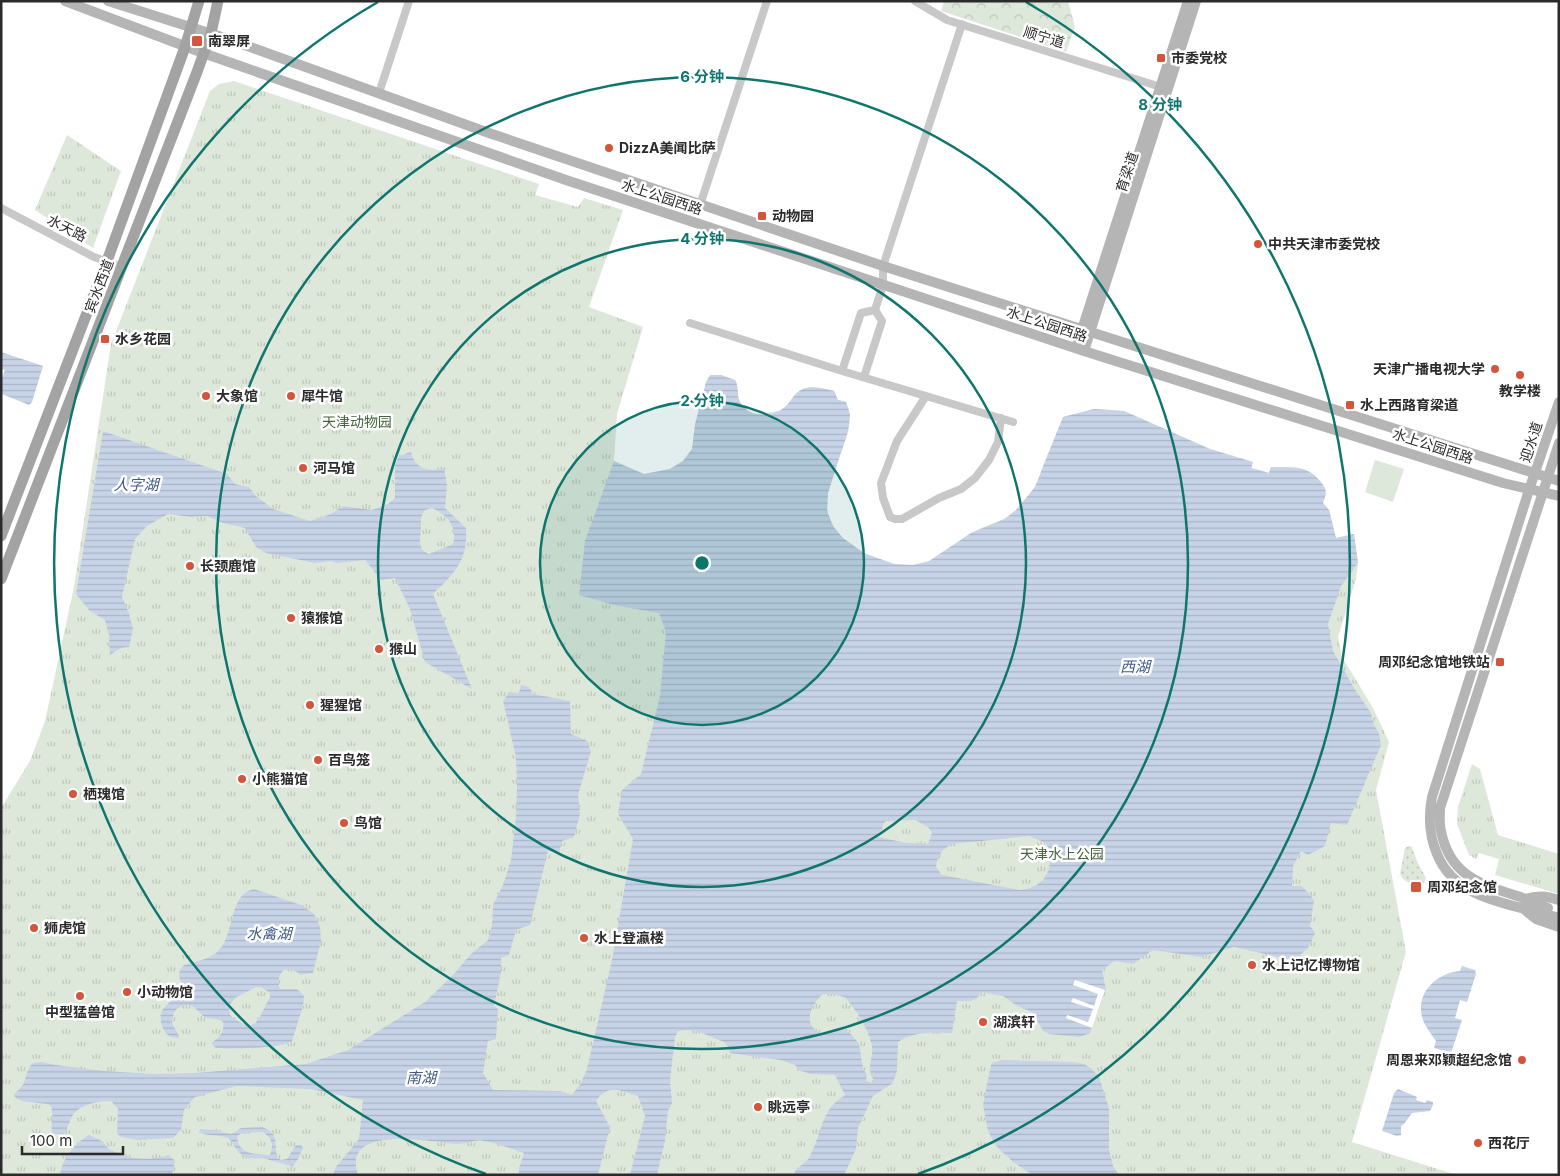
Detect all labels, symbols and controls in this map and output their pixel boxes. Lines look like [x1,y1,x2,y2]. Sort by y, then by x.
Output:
street label: 顺宁道 [1022,22,1067,51]
place label: 南翠屏 [208,32,250,49]
marker: 南翠屏 [190,34,204,48]
place label: 市委党校 [1171,49,1227,66]
marker: 市委党校 [1155,52,1167,64]
text: 6 分钟 [680,67,724,86]
text: 8 分钟 [1138,95,1182,114]
place label: DizzA美闻比萨 [619,139,715,156]
marker: DizzA美闻比萨 [603,142,615,154]
street label: 育梁道 [1112,149,1141,194]
street label: 水上公园西路 [620,175,705,218]
place label: 动物园 [772,207,814,224]
street label: 水天路 [45,210,90,245]
marker: 动物园 [756,210,768,222]
text: 4 分钟 [680,229,724,248]
place label: 中共天津市委党校 [1268,235,1380,252]
marker: 中共天津市委党校 [1252,238,1264,250]
street label: 宾水西道 [81,257,117,315]
street label: 水上公园西路 [1005,302,1090,345]
place label: 水乡花园 [115,330,171,347]
marker: 水乡花园 [99,333,111,345]
place label: 天津广播电视大学 [1373,360,1485,377]
marker: 天津广播电视大学 [1489,363,1501,375]
marker: 教学楼 [1514,369,1526,381]
place label: 教学楼 [1499,382,1541,399]
place label: 大象馆 [216,387,258,404]
place label: 犀牛馆 [301,387,343,404]
marker: 大象馆 [200,390,212,402]
marker: 犀牛馆 [285,390,297,402]
text: 2 分钟 [680,391,724,410]
place label: 水上西路育梁道 [1360,396,1458,413]
marker: 水上西路育梁道 [1344,399,1356,411]
park label: 天津动物园 [322,413,392,430]
street label: 迎水道 [1516,419,1545,464]
street label: 水上公园西路 [1391,424,1476,467]
place label: 河马馆 [313,459,355,476]
marker: 河马馆 [297,462,309,474]
water label: 人字湖 [113,475,160,494]
centre of rings [693,554,711,572]
place label: 长颈鹿馆 [200,557,256,574]
marker: 长颈鹿馆 [184,560,196,572]
place label: 猿猴馆 [301,609,343,626]
marker: 猿猴馆 [285,612,297,624]
place label: 猴山 [389,640,417,657]
marker: 猴山 [373,643,385,655]
place label: 周邓纪念馆地铁站 [1378,653,1490,670]
marker: 周邓纪念馆地铁站 [1494,656,1506,668]
water label: 西湖 [1120,657,1152,676]
place label: 猩猩馆 [320,696,362,713]
marker: 猩猩馆 [304,699,316,711]
place label: 百鸟笼 [328,751,370,768]
marker: 百鸟笼 [312,754,324,766]
place label: 小熊猫馆 [252,770,308,787]
marker: 小熊猫馆 [236,773,248,785]
place label: 栖瑰馆 [83,785,125,802]
marker: 栖瑰馆 [67,788,79,800]
place label: 鸟馆 [354,814,382,831]
marker: 鸟馆 [338,817,350,829]
park label: 天津水上公园 [1020,845,1104,862]
place label: 周邓纪念馆 [1427,878,1497,895]
marker: 周邓纪念馆 [1409,880,1423,894]
place label: 狮虎馆 [44,919,86,936]
marker: 狮虎馆 [28,922,40,934]
water label: 水禽湖 [246,924,293,943]
place label: 水上登瀛楼 [594,929,664,946]
marker: 水上登瀛楼 [578,932,590,944]
place label: 水上记忆博物馆 [1262,956,1360,973]
marker: 水上记忆博物馆 [1246,959,1258,971]
place label: 小动物馆 [137,983,193,1000]
marker: 小动物馆 [121,986,133,998]
marker: 中型猛兽馆 [74,990,86,1002]
place label: 中型猛兽馆 [45,1003,115,1020]
place label: 湖滨轩 [993,1013,1035,1030]
marker: 湖滨轩 [977,1016,989,1028]
place label: 周恩来邓颖超纪念馆 [1386,1051,1512,1068]
marker: 周恩来邓颖超纪念馆 [1516,1054,1528,1066]
water label: 南湖 [406,1068,438,1087]
place label: 眺远亭 [768,1098,810,1115]
marker: 眺远亭 [752,1101,764,1113]
scale bar [22,1124,124,1156]
text: 100 m [30,1131,72,1150]
place label: 西花厅 [1488,1134,1530,1151]
marker: 西花厅 [1472,1137,1484,1149]

